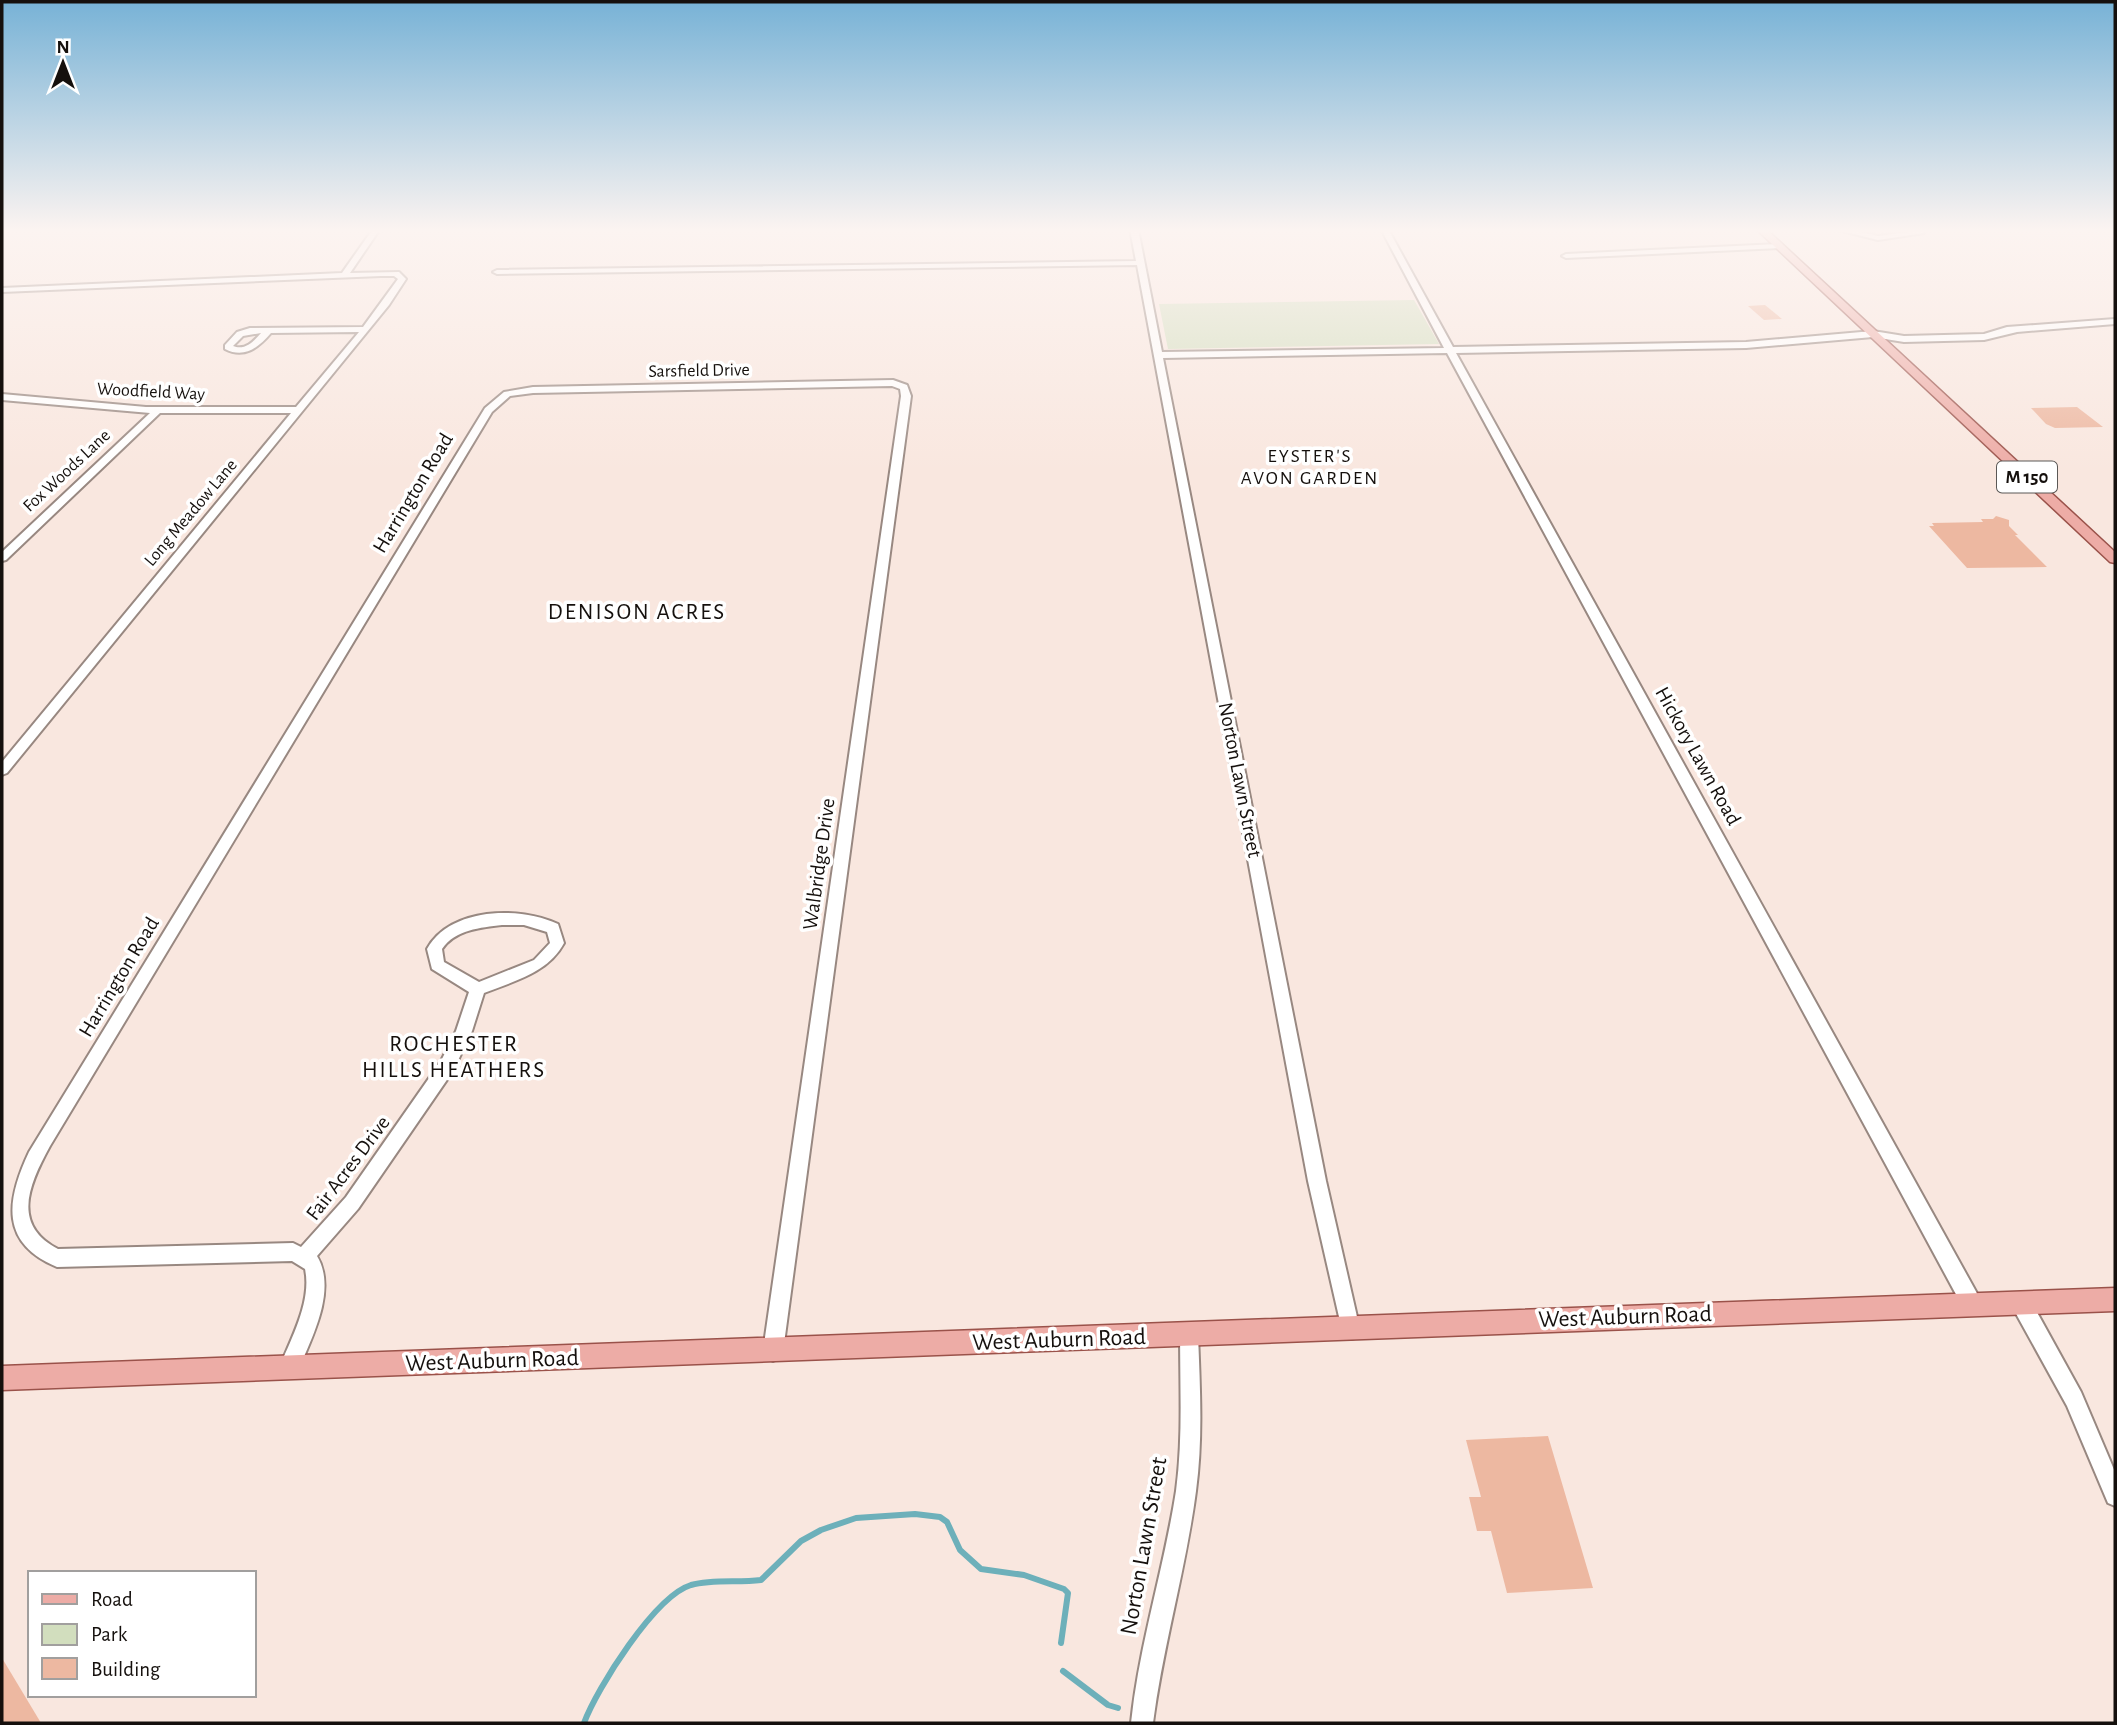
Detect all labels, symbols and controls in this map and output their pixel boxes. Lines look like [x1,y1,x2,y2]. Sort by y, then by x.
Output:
north arrow [28,28,98,98]
text: N [56,38,70,57]
street label: Sarsfield Drive [648,361,750,381]
street label: Woodfield Way [97,380,206,404]
street label: Fox Woods Lane [20,426,114,516]
street label: Harrington Road [369,429,457,557]
district label: EYSTER'S AVON GARDEN [1241,447,1379,488]
street label: Long Meadow Lane [141,456,241,570]
road number: M 150 [1997,462,2057,492]
district label: DENISON ACRES [548,601,726,624]
street label: Hickory Lawn Road [1651,683,1745,829]
street label: Norton Lawn Street [1215,701,1265,860]
street label: Walbridge Drive [799,797,839,931]
street label: Harrington Road [75,913,163,1041]
district label: ROCHESTER HILLS HEATHERS [362,1033,546,1082]
street label: Fair Acres Drive [302,1112,394,1224]
street label: West Auburn Road [1538,1302,1712,1332]
street label: West Auburn Road [972,1325,1146,1355]
street label: West Auburn Road [405,1346,579,1376]
street label: Norton Lawn Street [1117,1455,1172,1637]
legend [28,1571,256,1697]
text: Road [91,1589,133,1610]
text: Park [91,1624,128,1645]
text: Building [91,1659,161,1680]

